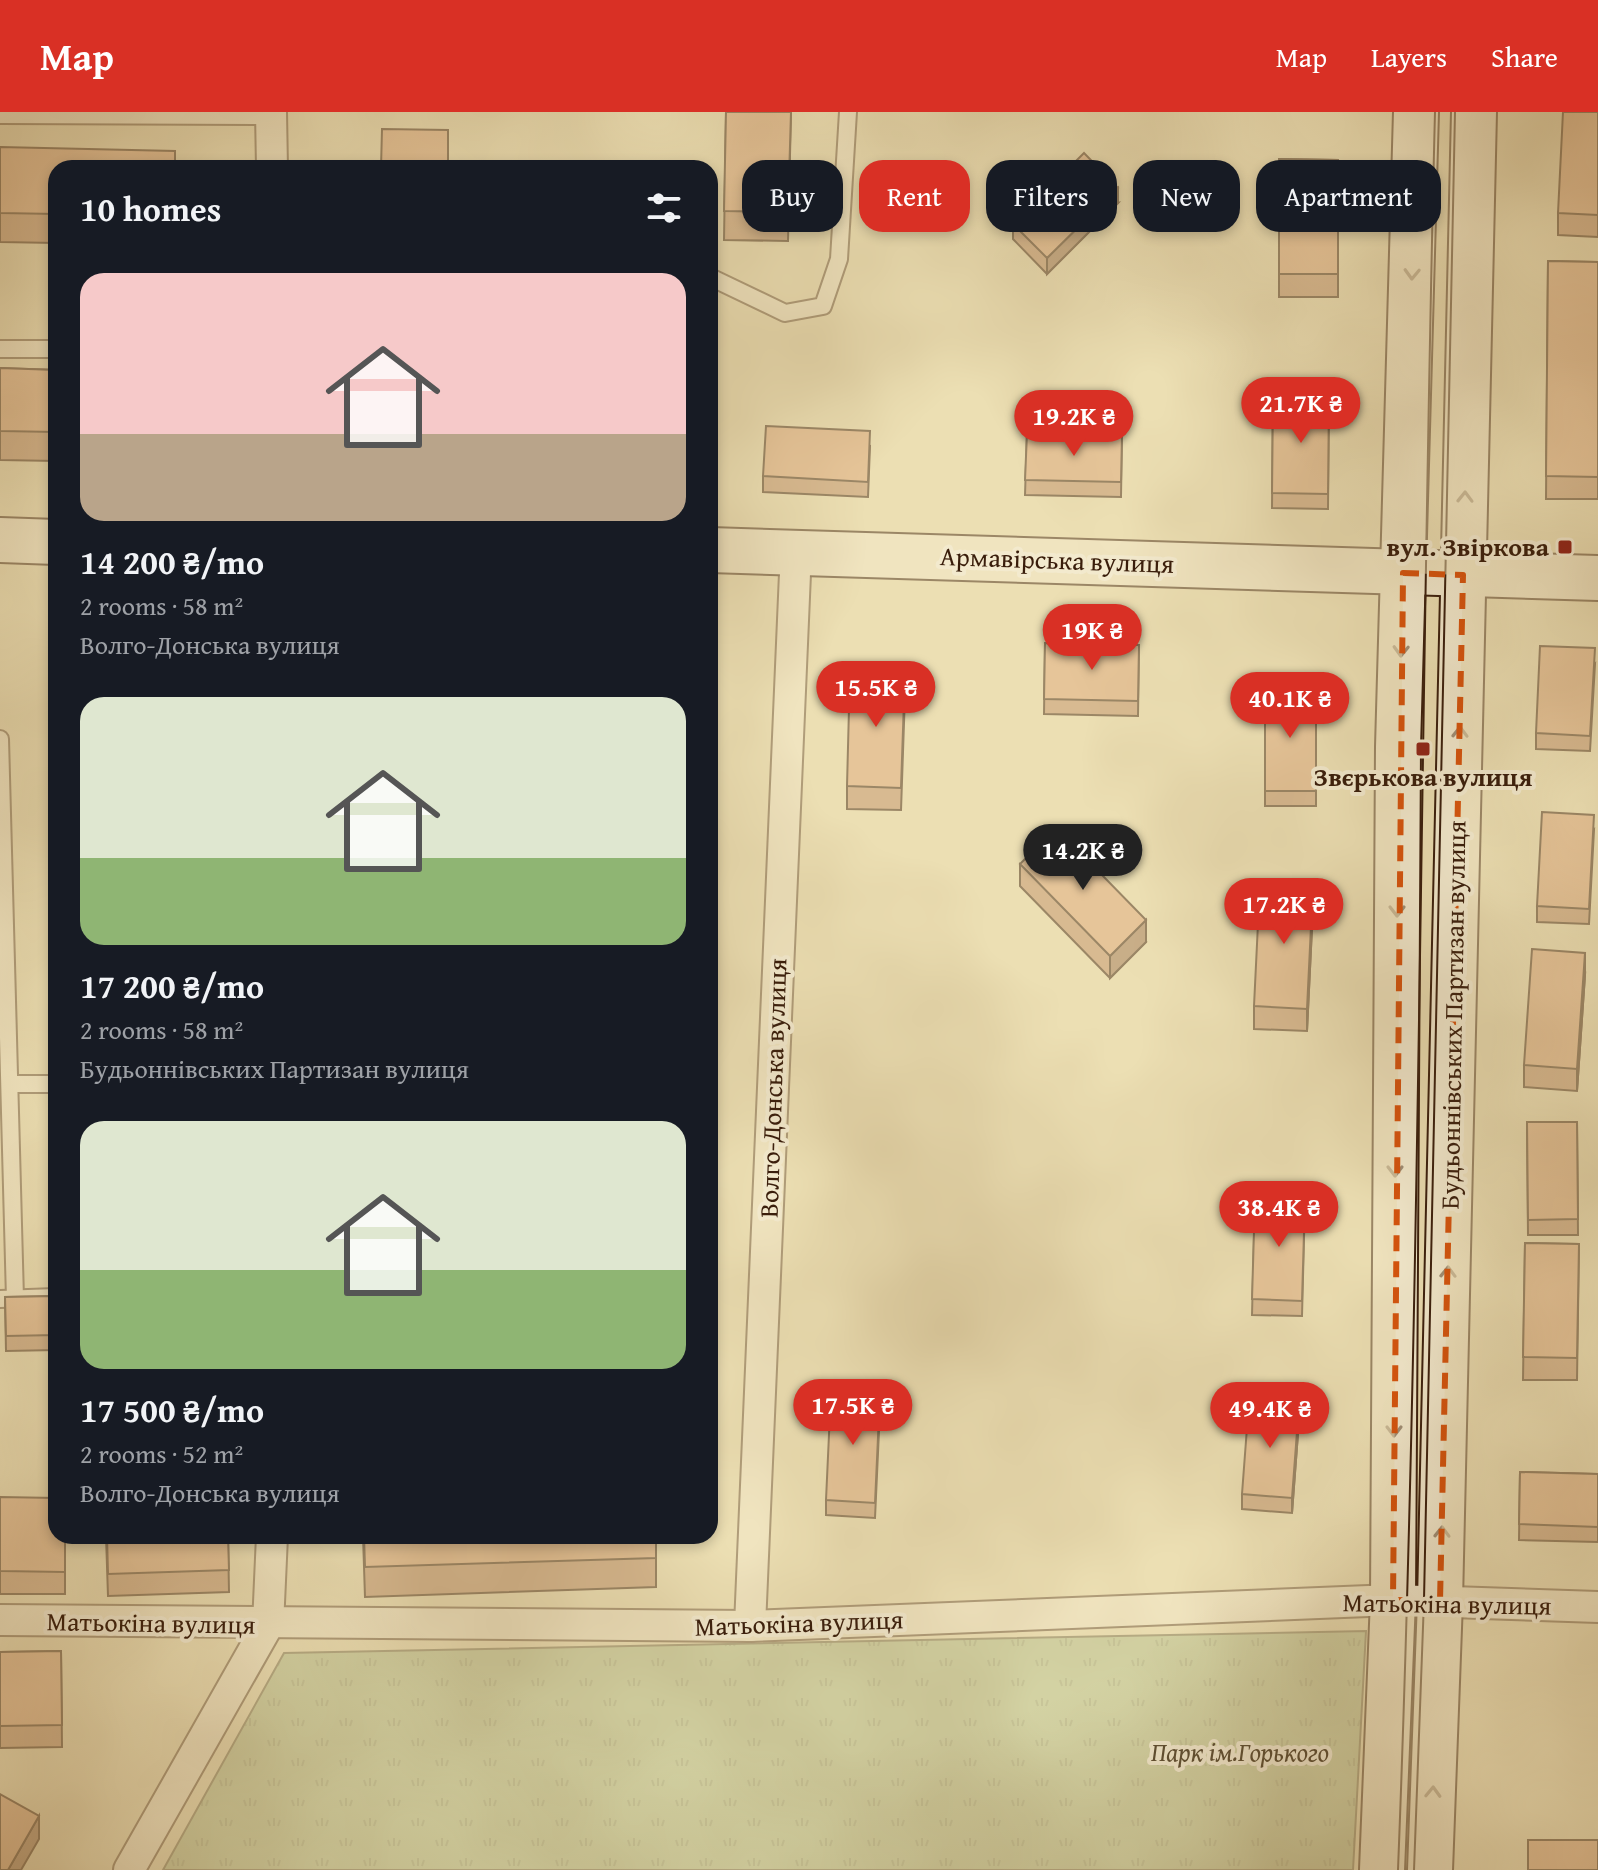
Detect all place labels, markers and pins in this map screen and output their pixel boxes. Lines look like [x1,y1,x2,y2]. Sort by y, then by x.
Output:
pin: 21.7K ₴ [1227,377,1375,445]
pin: 19.2K ₴ [1000,390,1148,458]
place label: вул. Звіркова [1387,527,1550,566]
marker: вул. Звіркова [1556,538,1574,556]
pin: 19K ₴ [1036,604,1148,672]
pin: 15.5K ₴ [802,661,950,729]
pin: 40.1K ₴ [1216,672,1364,740]
marker: Звєрькова вулиця [1414,740,1432,758]
place label: Звєрькова вулиця [1314,757,1533,796]
pin: 14.2K ₴ [1009,824,1157,892]
pin: 17.2K ₴ [1210,878,1358,946]
pin: 38.4K ₴ [1205,1181,1353,1249]
pin: 17.5K ₴ [779,1379,927,1447]
pin: 49.4K ₴ [1196,1382,1344,1450]

